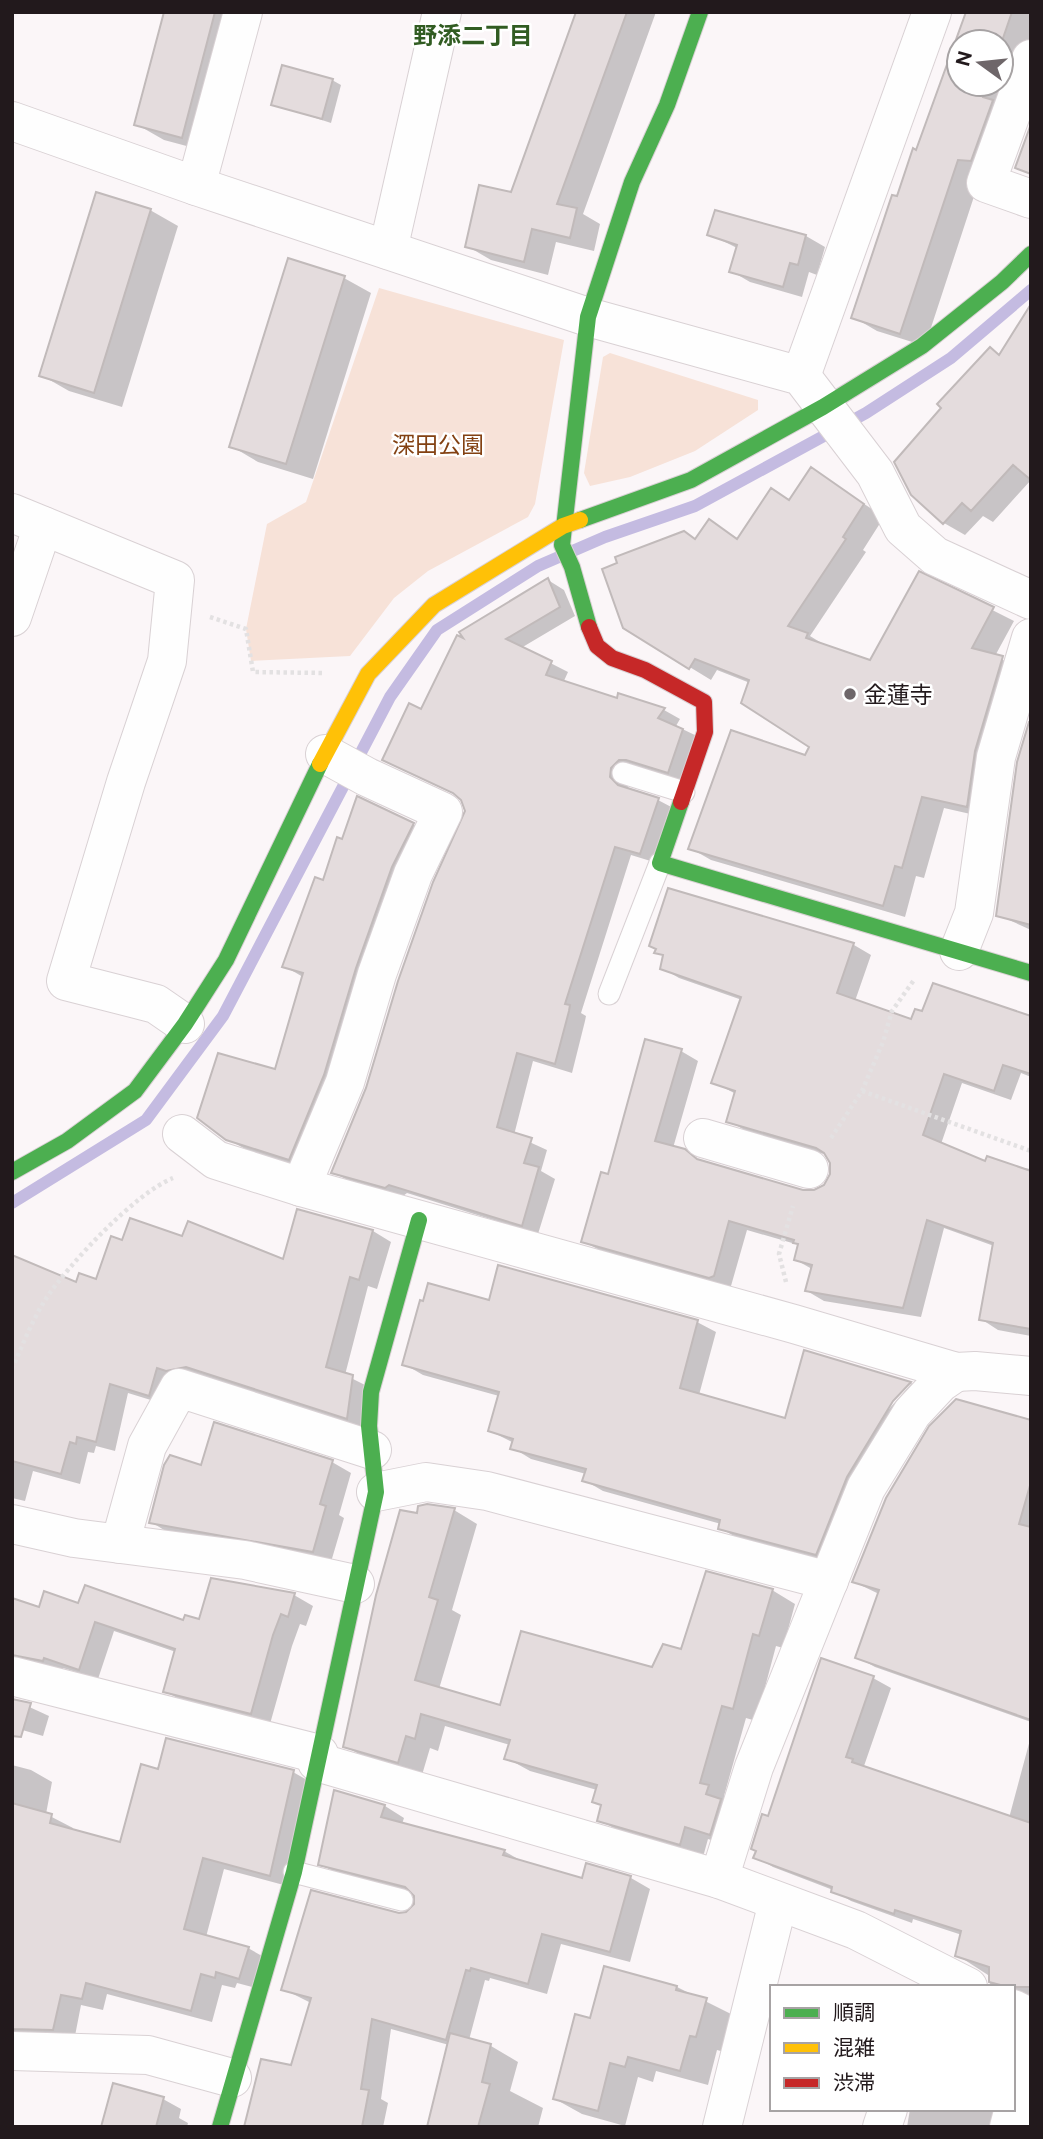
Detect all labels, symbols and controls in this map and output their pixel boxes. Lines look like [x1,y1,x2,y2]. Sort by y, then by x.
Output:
district label: 野添二丁目 [413,21,533,49]
north arrow [945,28,1015,98]
text: N [951,49,976,69]
park label: 深田公園 [392,431,484,458]
place label: 金蓮寺 [864,681,933,708]
marker: 金蓮寺 [842,686,858,702]
legend [770,1985,1015,2111]
text: 順調 [833,2000,875,2025]
text: 混雑 [833,2035,875,2060]
text: 渋滞 [833,2070,875,2095]

